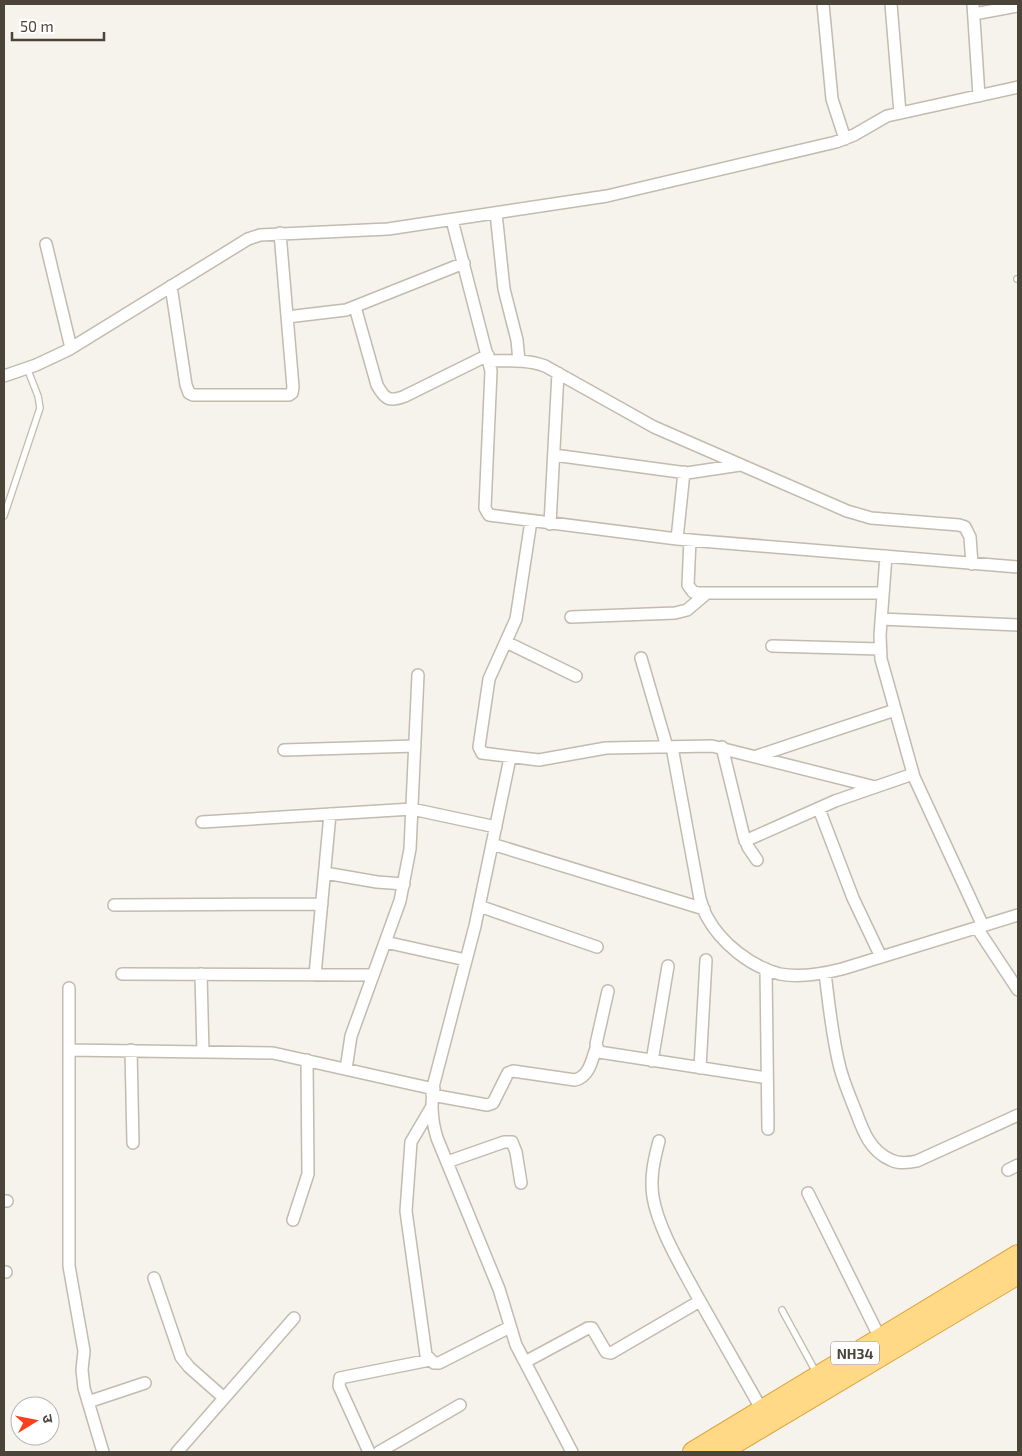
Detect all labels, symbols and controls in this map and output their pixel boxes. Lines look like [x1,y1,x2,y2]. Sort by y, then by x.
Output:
scale bar [12,10,105,42]
text: 50 m [20,17,54,35]
road number: NH34 [831,1342,879,1365]
north arrow [10,1396,60,1446]
text: उ [39,1413,58,1425]

